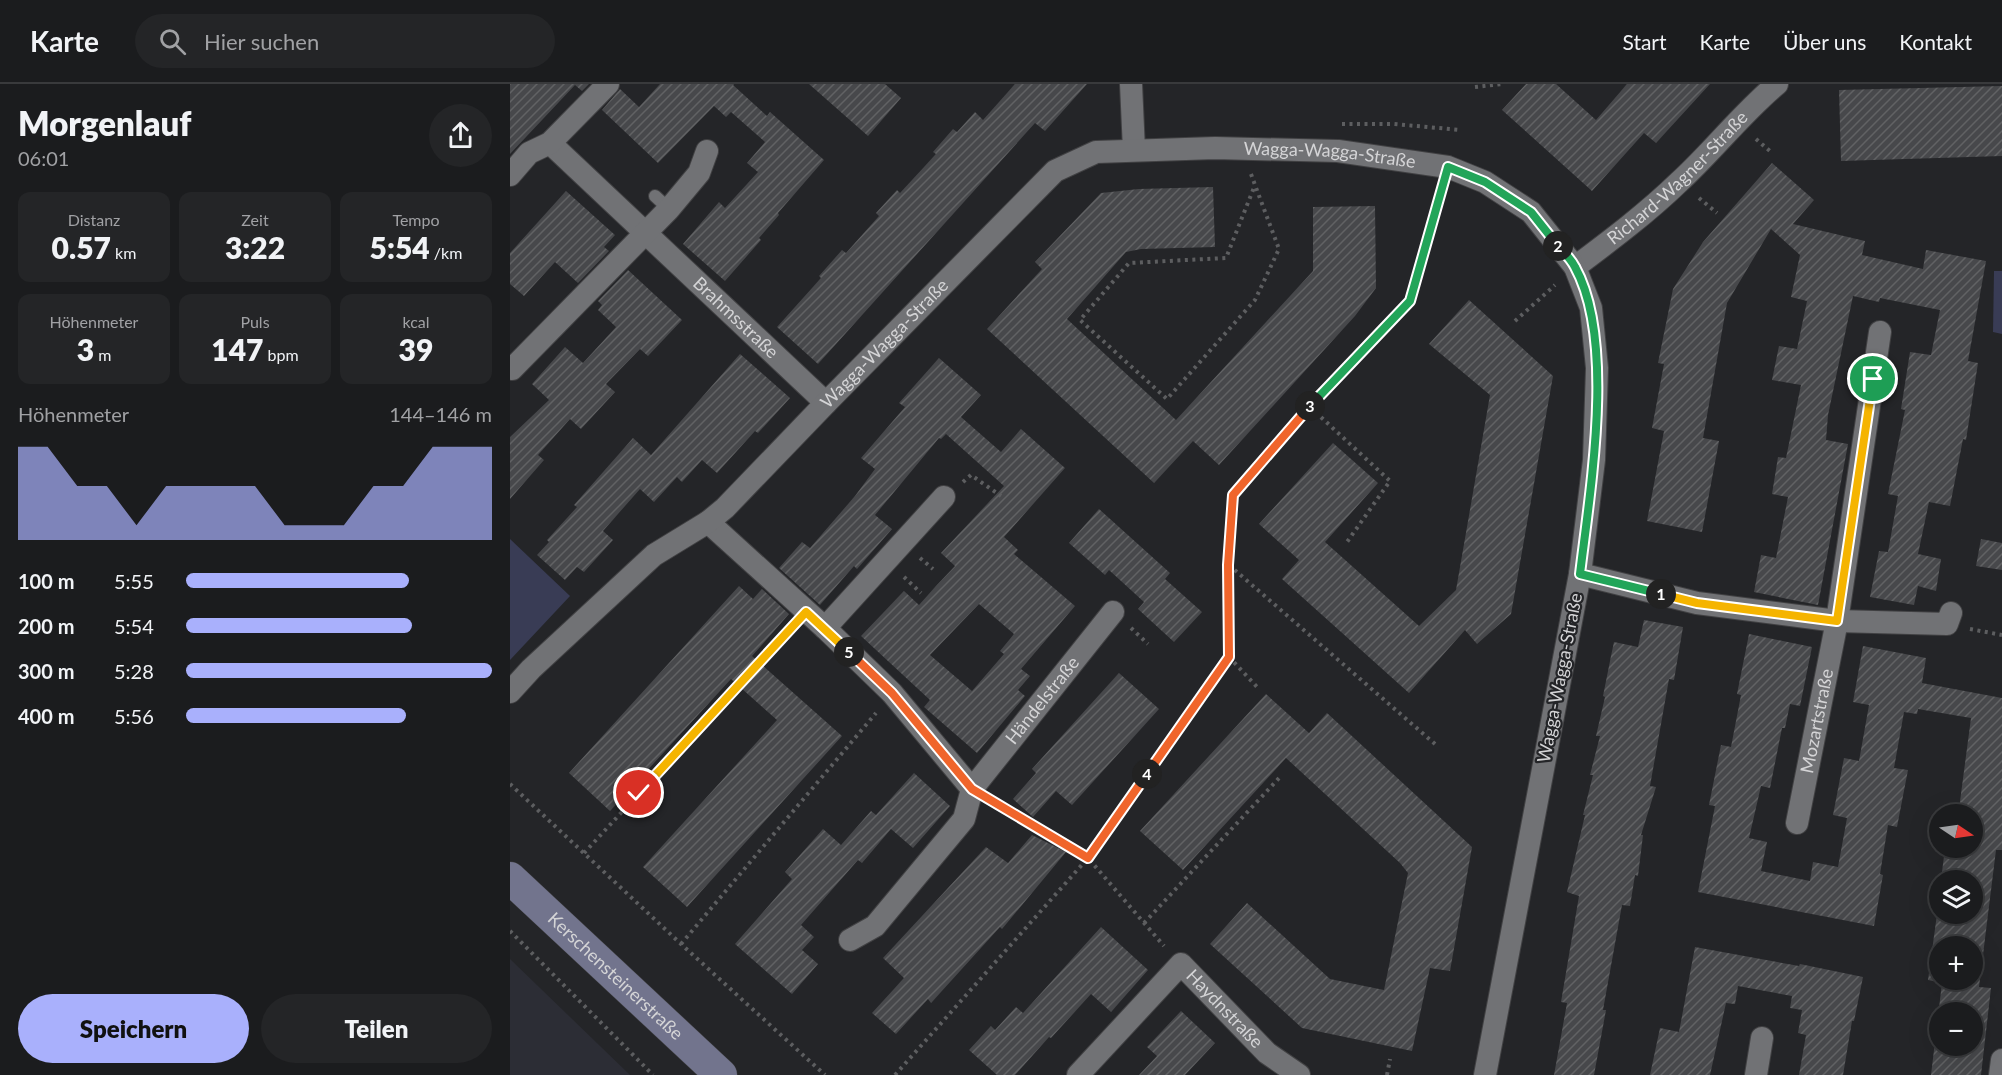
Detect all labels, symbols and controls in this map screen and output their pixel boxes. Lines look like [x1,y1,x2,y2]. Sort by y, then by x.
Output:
search box [135,14,555,68]
text: Karte [30,24,99,58]
icon: search [156,25,189,58]
text: Hier suchen [204,28,319,55]
text: Start [1622,29,1667,54]
text: Karte [1700,29,1750,54]
text: Über uns [1783,29,1866,54]
text: Kontakt [1899,29,1972,54]
text: Morgenlauf [18,103,191,143]
button: share [429,104,492,167]
street label: Richard-Wagner-Straße [1602,106,1752,249]
street label: Wagga-Wagga-Straße [1243,137,1417,172]
text: 06:01 [18,146,69,170]
text: Distanz [68,210,120,229]
text: Zeit [241,210,269,229]
text: Tempo [392,210,440,229]
text: 0.57 [52,229,111,265]
text: 3:22 [225,229,285,265]
text: 5:54 [370,229,430,265]
pin: 2 [1543,231,1573,261]
text: 2 [1553,236,1563,255]
text: km [111,243,136,262]
text: /km [430,243,462,262]
street label: Brahmsstraße [689,272,784,363]
street label: Wagga-Wagga-Straße [815,274,952,412]
text: Höhenmeter [50,312,138,331]
text: Puls [240,312,270,331]
text: kcal [402,312,430,331]
text: 3 [77,331,94,367]
text: 147 [211,331,264,367]
text: 39 [399,331,433,367]
text: m [94,345,111,364]
text: bpm [264,345,299,364]
pin [1847,353,1898,404]
icon: arrive [1856,362,1889,395]
pin: 3 [1295,391,1325,421]
text: 3 [1305,396,1315,415]
text: Höhenmeter [18,402,129,426]
text: 144–146 m [389,402,492,426]
text: 100 m [18,569,74,593]
text: 5:55 [114,569,154,593]
pin: 1 [1646,579,1676,609]
text: 1 [1656,584,1666,603]
street label: Wagga-Wagga-Straße [1532,591,1586,765]
text: 200 m [18,614,74,638]
text: 5:54 [114,614,154,638]
pin: 5 [834,637,864,667]
text: 5 [844,642,854,661]
street label: Händelstraße [1000,652,1083,748]
text: 300 m [18,659,74,683]
text: 5:28 [114,659,154,683]
street label: Mozartstraße [1795,667,1837,775]
text: 400 m [18,704,74,728]
text: 5:56 [114,704,154,728]
pin: 4 [1132,759,1162,789]
text: 4 [1142,764,1152,783]
pin [613,767,664,818]
icon: check [622,776,655,809]
north arrow [1929,804,1983,858]
map controls [1929,804,1983,1056]
button: layers [1929,870,1983,924]
street label: Kerschensteinerstraße [544,907,688,1044]
button: + [1929,936,1983,990]
street label: Haydnstraße [1182,964,1268,1052]
button: Speichern [18,994,249,1063]
button: Teilen [261,994,492,1063]
button: − [1929,1002,1983,1056]

